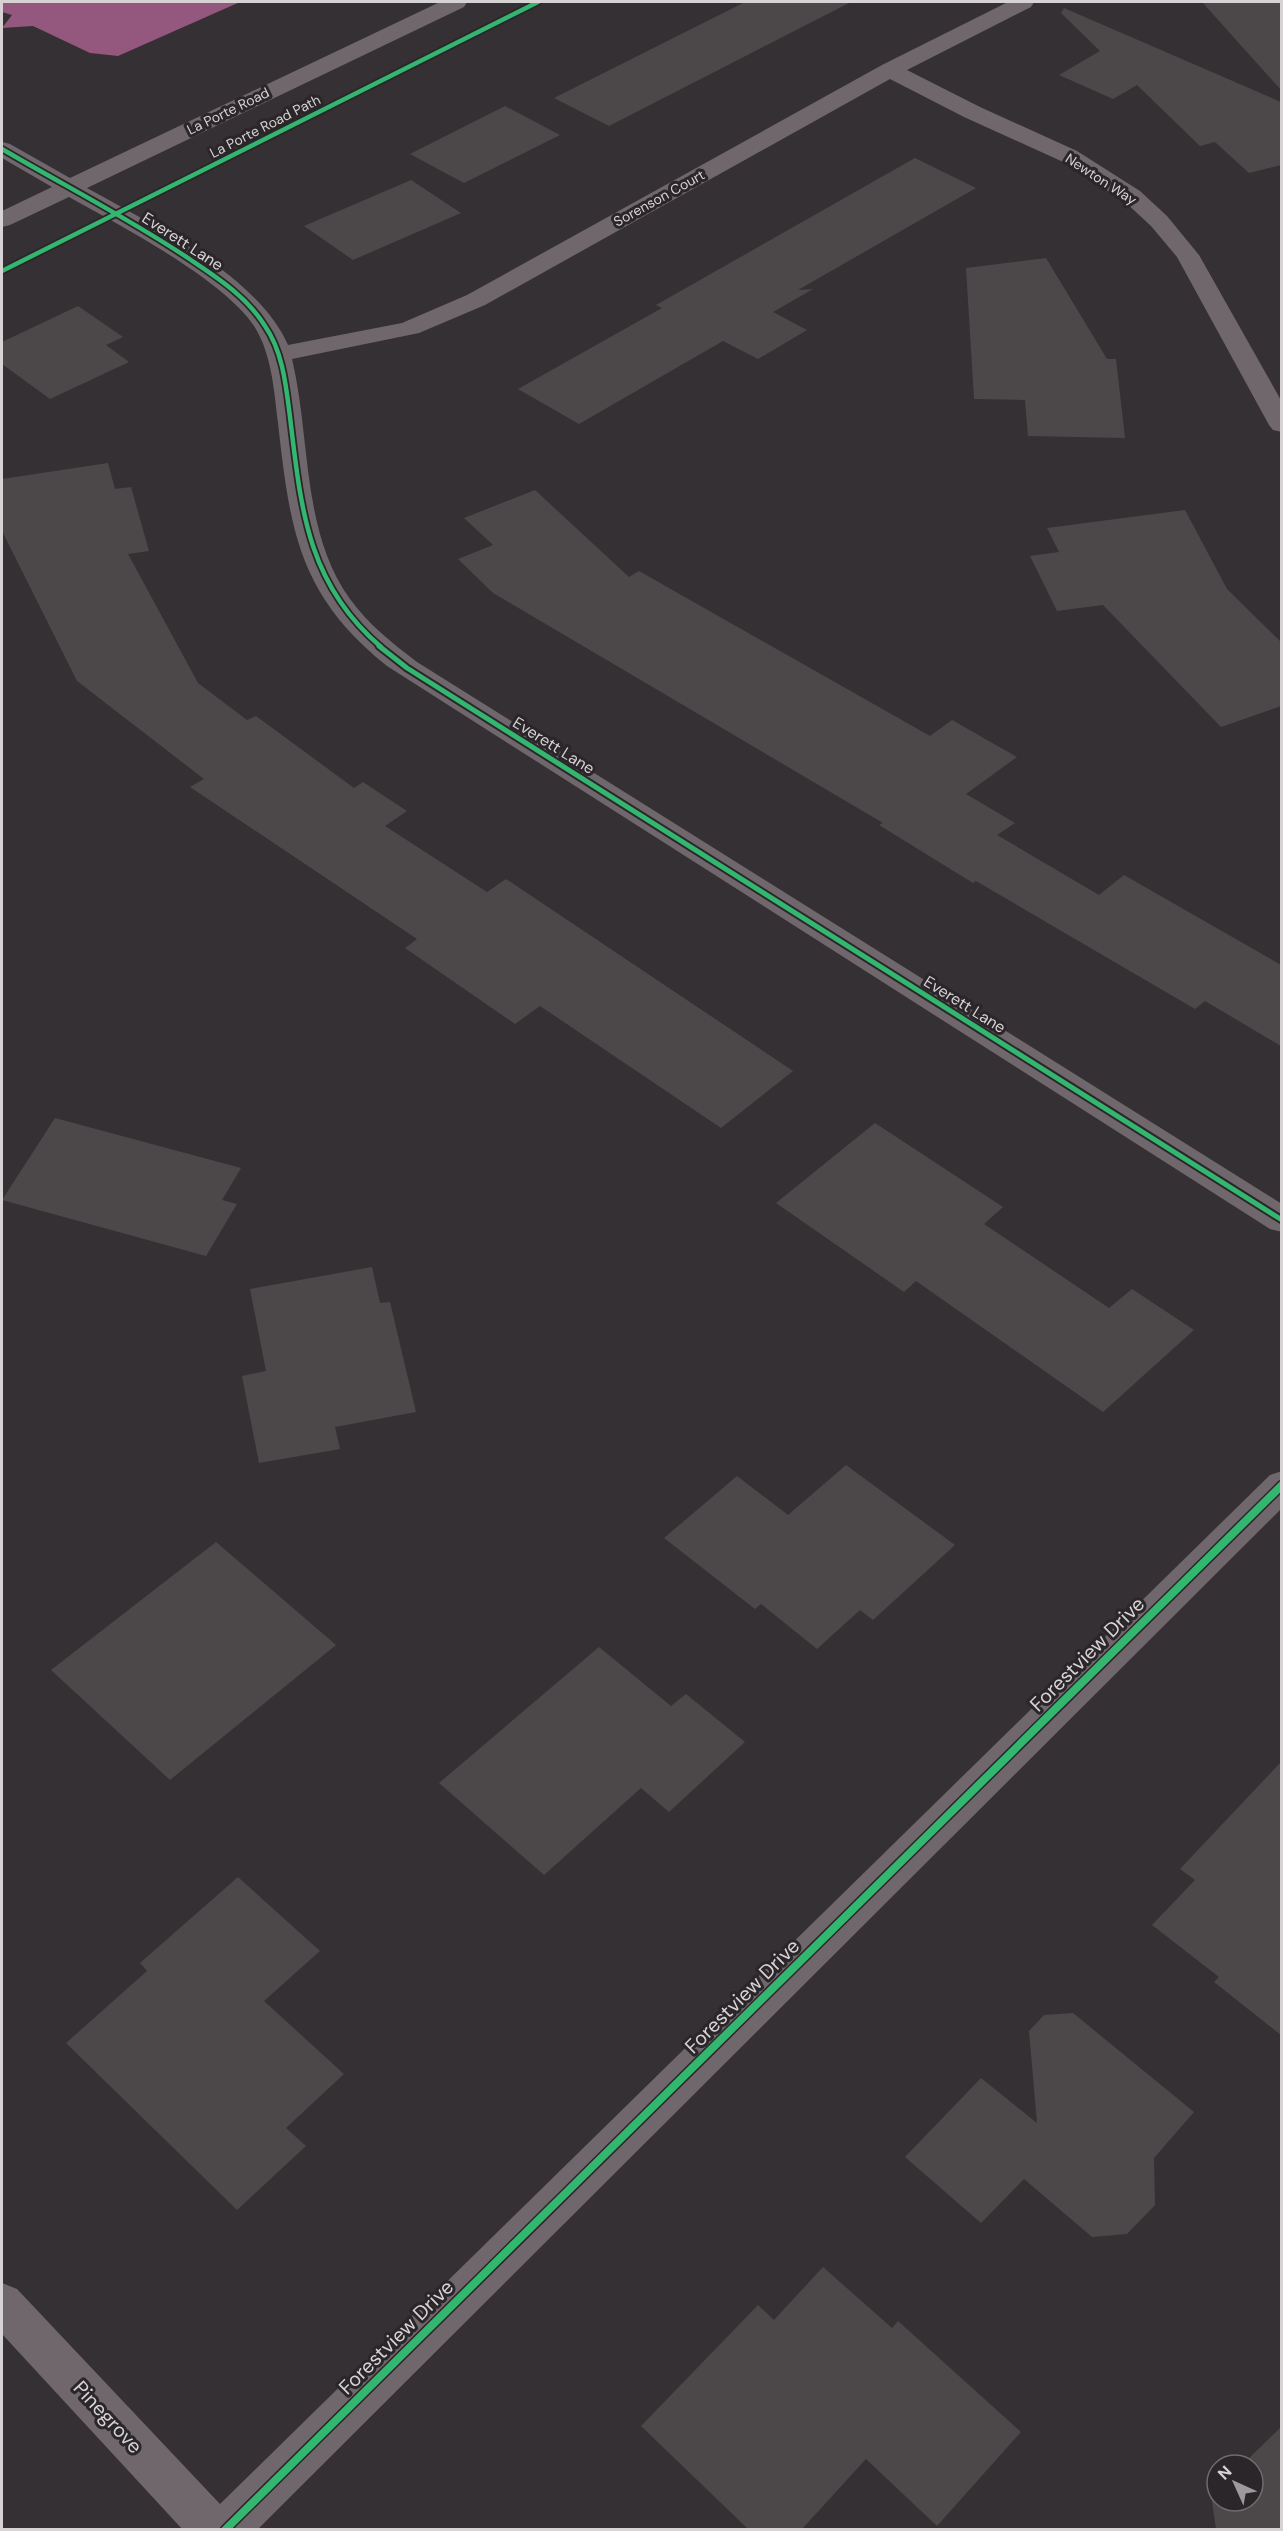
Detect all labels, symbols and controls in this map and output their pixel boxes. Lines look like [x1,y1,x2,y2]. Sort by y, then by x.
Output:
street label: La Porte Road [184,83,272,139]
street label: La Porte Road Path [207,90,323,162]
street label: Newton Way [1062,149,1140,209]
street label: Sorenson Court [610,166,708,230]
street label: Everett Lane [138,207,227,276]
street label: Everett Lane [509,712,599,779]
street label: Everett Lane [920,971,1010,1038]
street label: Forestview Drive [1024,1591,1150,1717]
street label: Forestview Drive [679,1933,805,2059]
street label: Forestview Drive [333,2274,459,2400]
street label: Pinegrove [68,2375,148,2459]
north arrow [1205,2453,1265,2513]
text: N [1213,2461,1236,2484]

